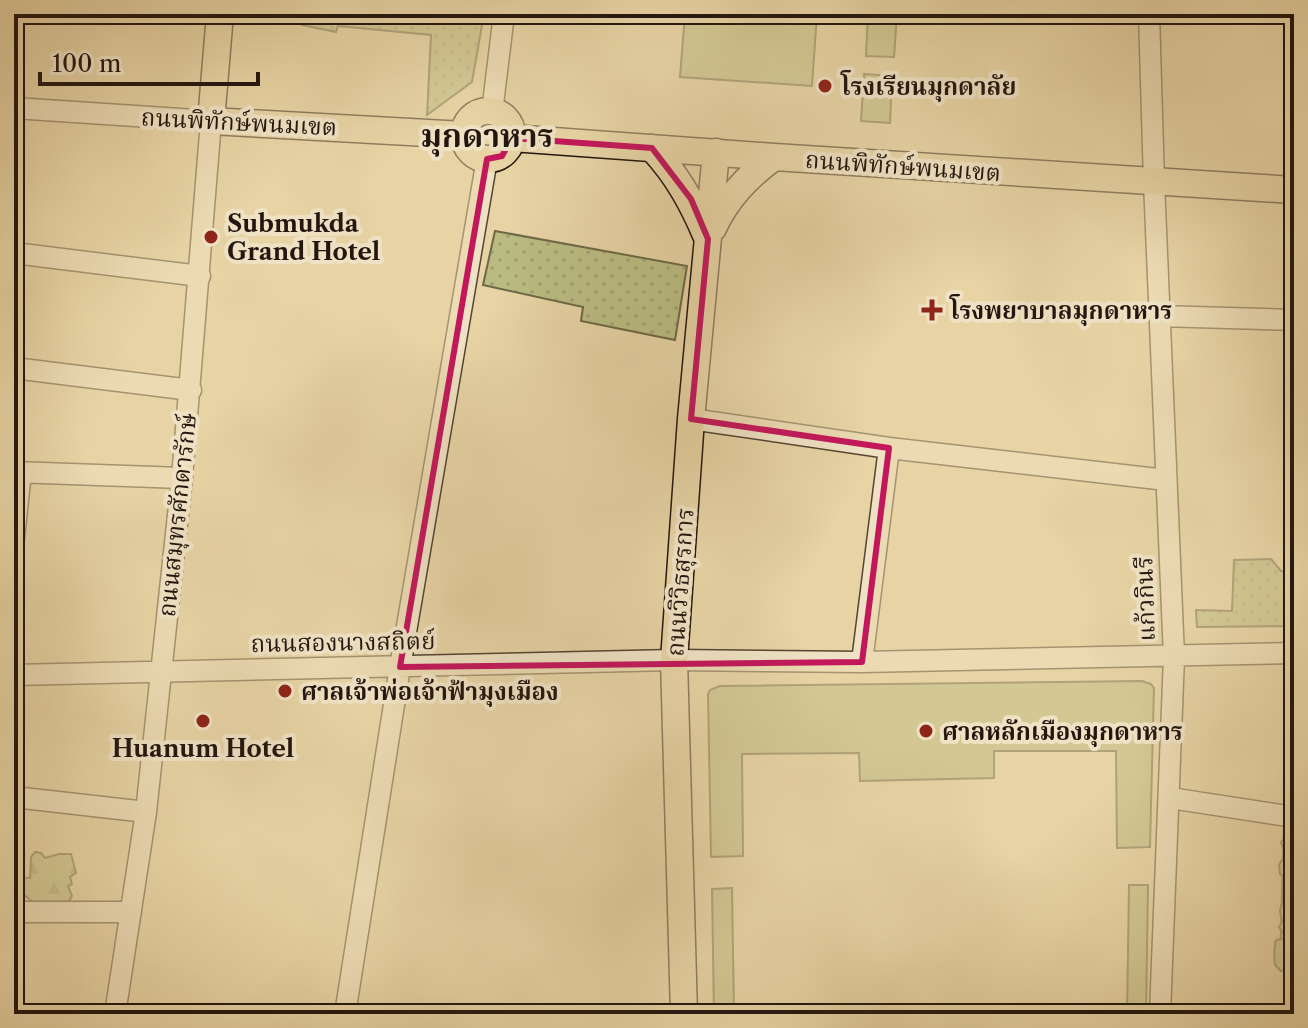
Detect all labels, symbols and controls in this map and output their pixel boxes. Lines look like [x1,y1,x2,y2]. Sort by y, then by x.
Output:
scale bar [40,36,258,86]
text: 100 m [52,49,121,78]
place label: โรงเรียนมุกดาลัย [840,70,1016,102]
marker: โรงเรียนมุกดาลัย [816,77,834,95]
street label: ถนนพิทักษ์พนมเขต [140,101,338,142]
district label: มุกดาหาร [420,116,554,157]
street label: ถนนพิทักษ์พนมเขต [804,144,1002,187]
place label: Submukda Grand Hotel [227,209,380,266]
marker: Submukda Grand Hotel [202,228,220,246]
place label: โรงพยาบาลมุกดาหาร [949,294,1172,326]
marker: โรงพยาบาลมุกดาหาร [921,299,943,321]
street label: ถนนสมุทรศักดารักษ์ [151,411,203,618]
street label: ถนนวิวิธสุรการ [660,507,701,657]
street label: แก้วกินรี [1129,556,1161,642]
street label: ถนนสองนางสถิตย์ [250,625,436,658]
place label: ศาลเจ้าพ่อเจ้าฟ้ามุงเมือง [301,677,559,707]
marker: ศาลเจ้าพ่อเจ้าฟ้ามุงเมือง [276,682,294,700]
marker: Huanum Hotel [194,712,212,730]
place label: ศาลหลักเมืองมุกดาหาร [942,717,1183,747]
marker: ศาลหลักเมืองมุกดาหาร [917,722,935,740]
place label: Huanum Hotel [112,734,294,763]

